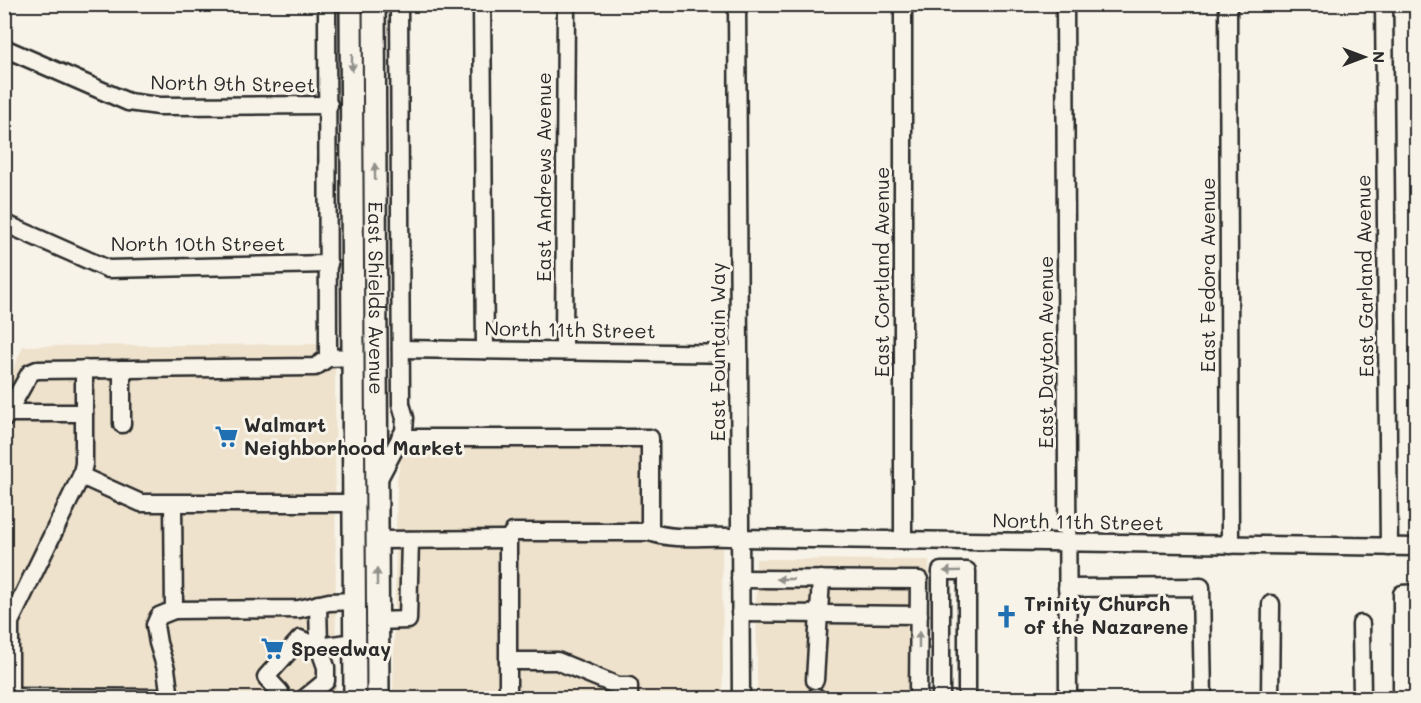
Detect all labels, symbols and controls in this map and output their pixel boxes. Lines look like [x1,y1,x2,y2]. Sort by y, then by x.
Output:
north arrow [1334,27,1394,87]
text: N [1369,51,1390,63]
one-way arrow [347,53,357,72]
street label: North 9th Street [150,69,316,97]
street label: East Andrews Avenue [530,72,556,282]
one-way arrow [370,163,380,182]
street label: East Cortland Avenue [868,167,894,377]
street label: East Garland Avenue [1349,174,1379,378]
street label: East Fedora Avenue [1194,177,1220,373]
street label: East Shields Avenue [363,201,390,395]
street label: North 10th Street [111,230,285,256]
street label: East Dayton Avenue [1032,256,1058,448]
street label: East Fountain Way [704,262,730,442]
street label: North 11th Street [484,315,656,343]
place label: Walmart Neighborhood Market [244,411,463,460]
supermarket icon: Walmart Neighborhood Market [213,424,239,450]
street label: North 11th Street [992,507,1164,535]
one-way arrow [943,566,962,576]
one-way arrow [372,568,382,587]
one-way arrow [775,574,794,584]
place label: Trinity Church of the Nazarene [1024,590,1188,639]
church icon: Trinity Church of the Nazarene [993,603,1019,629]
one-way arrow [914,631,924,650]
place label: Speedway [291,635,391,661]
supermarket icon: Speedway [260,636,286,662]

